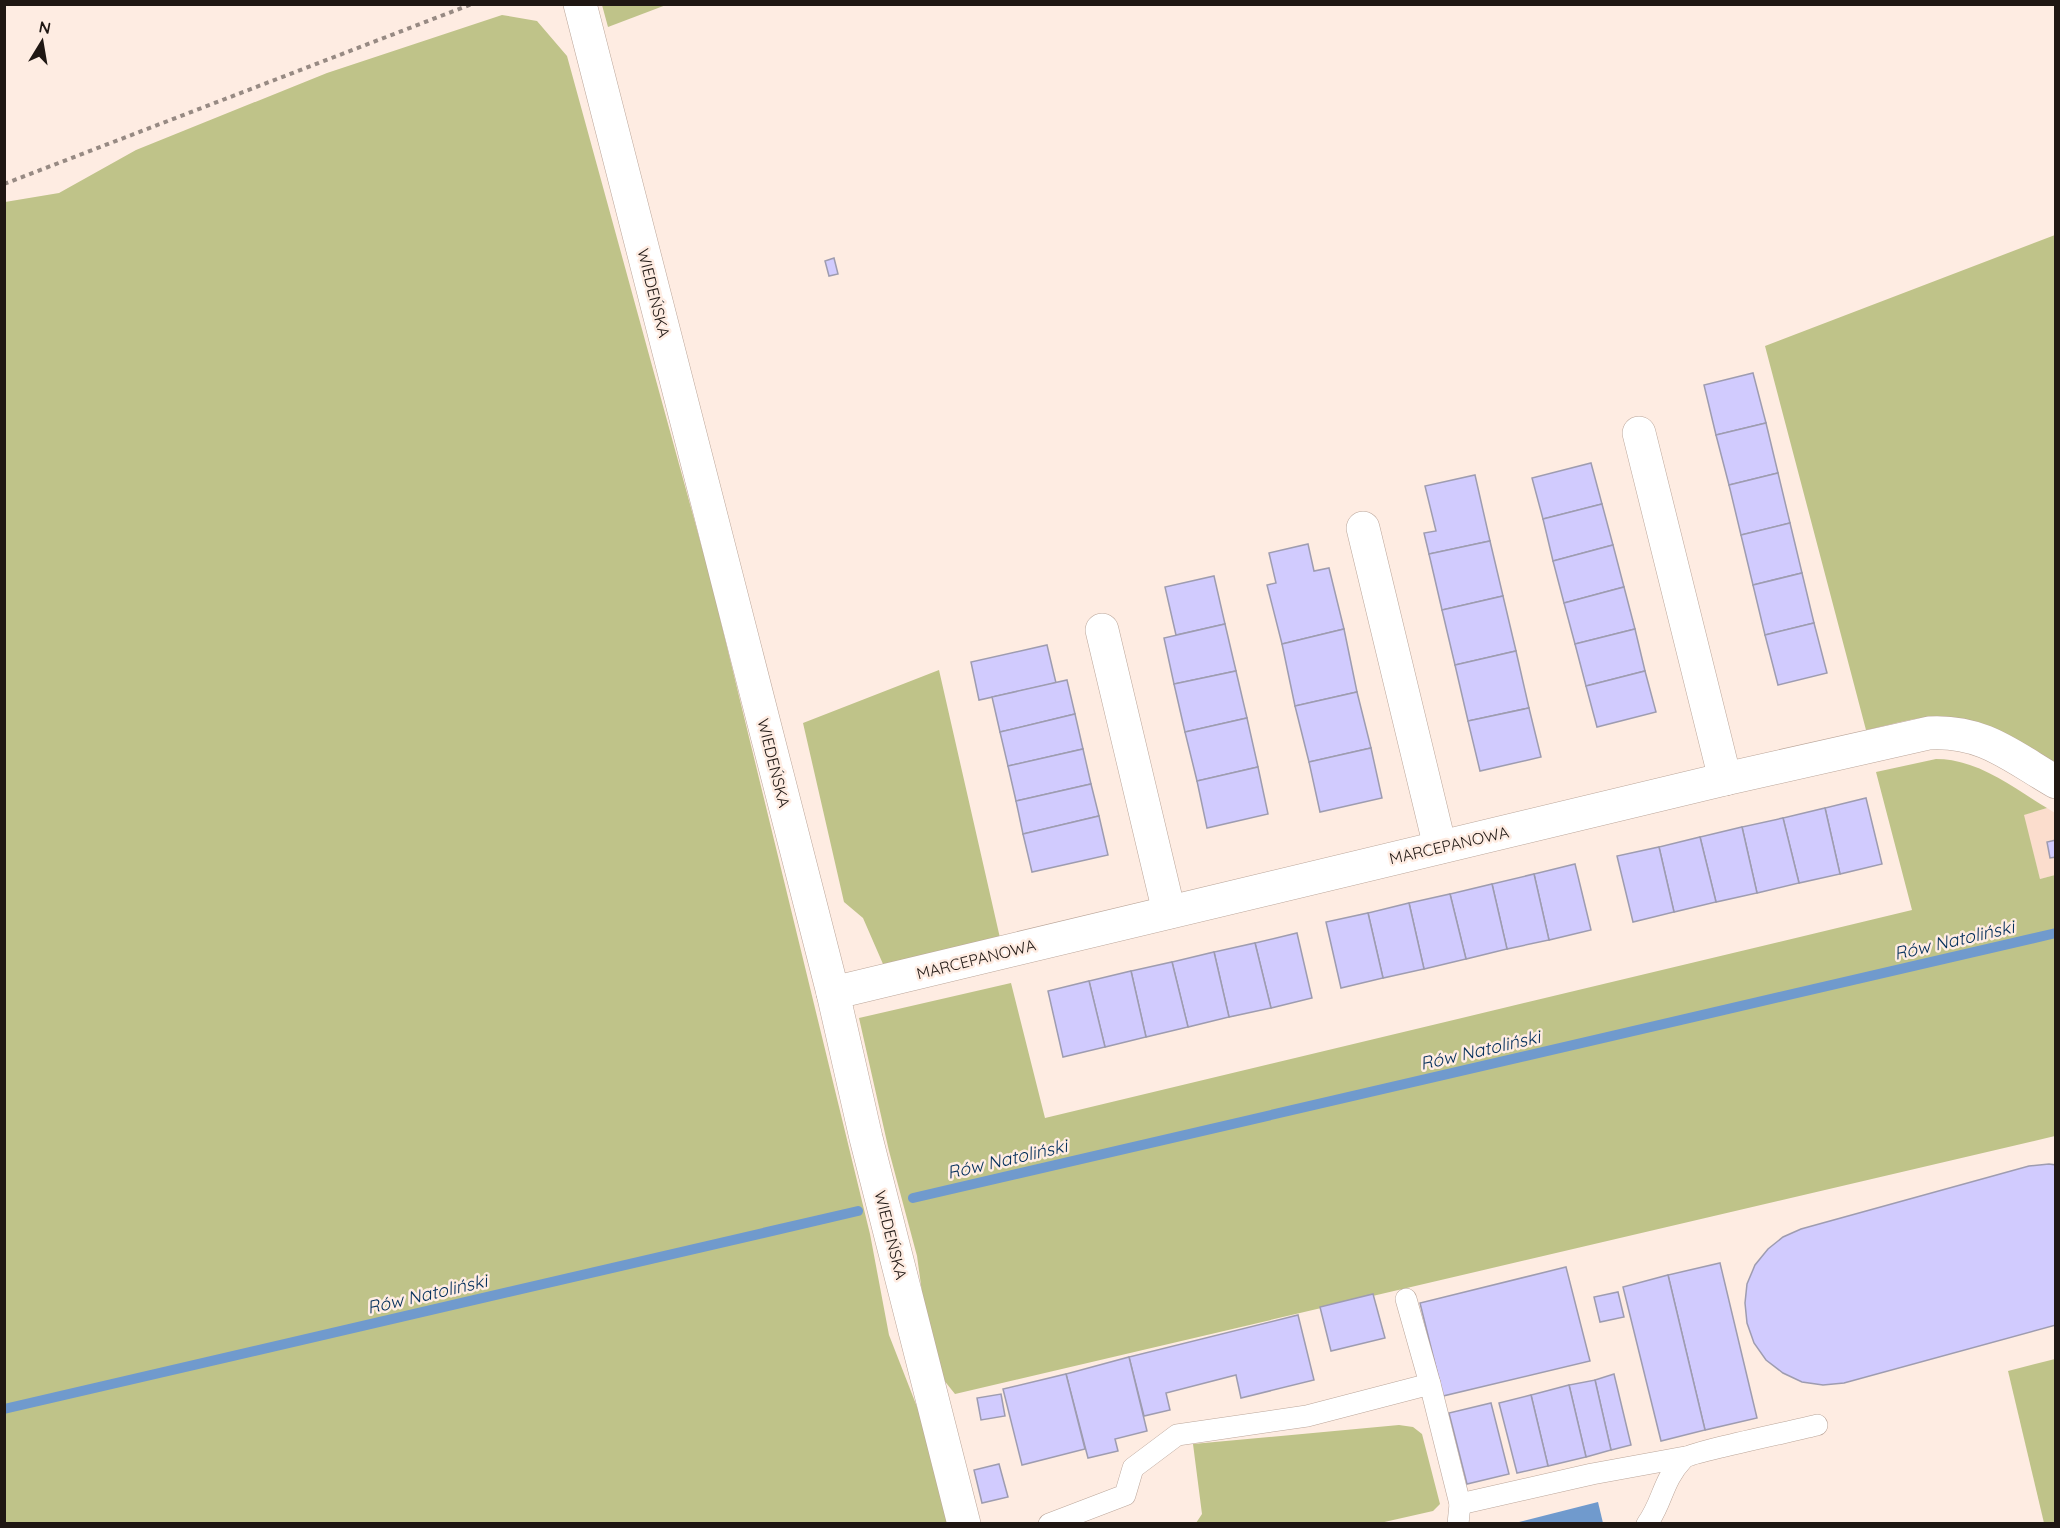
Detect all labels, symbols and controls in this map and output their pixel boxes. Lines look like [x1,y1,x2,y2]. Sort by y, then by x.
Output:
north arrow [12,12,72,72]
text: N [37,16,53,38]
street label: WIEDEŃSKA [633,246,675,340]
street label: WIEDEŃSKA [753,716,795,810]
street label: MARCEPANOWA [1387,822,1511,868]
water label: Rów Natoliński [1892,915,2018,965]
street label: MARCEPANOWA [914,935,1038,983]
water label: Rów Natoliński [1418,1025,1544,1075]
water label: Rów Natoliński [945,1134,1071,1184]
street label: WIEDEŃSKA [870,1188,912,1282]
water label: Rów Natoliński [365,1269,491,1319]

